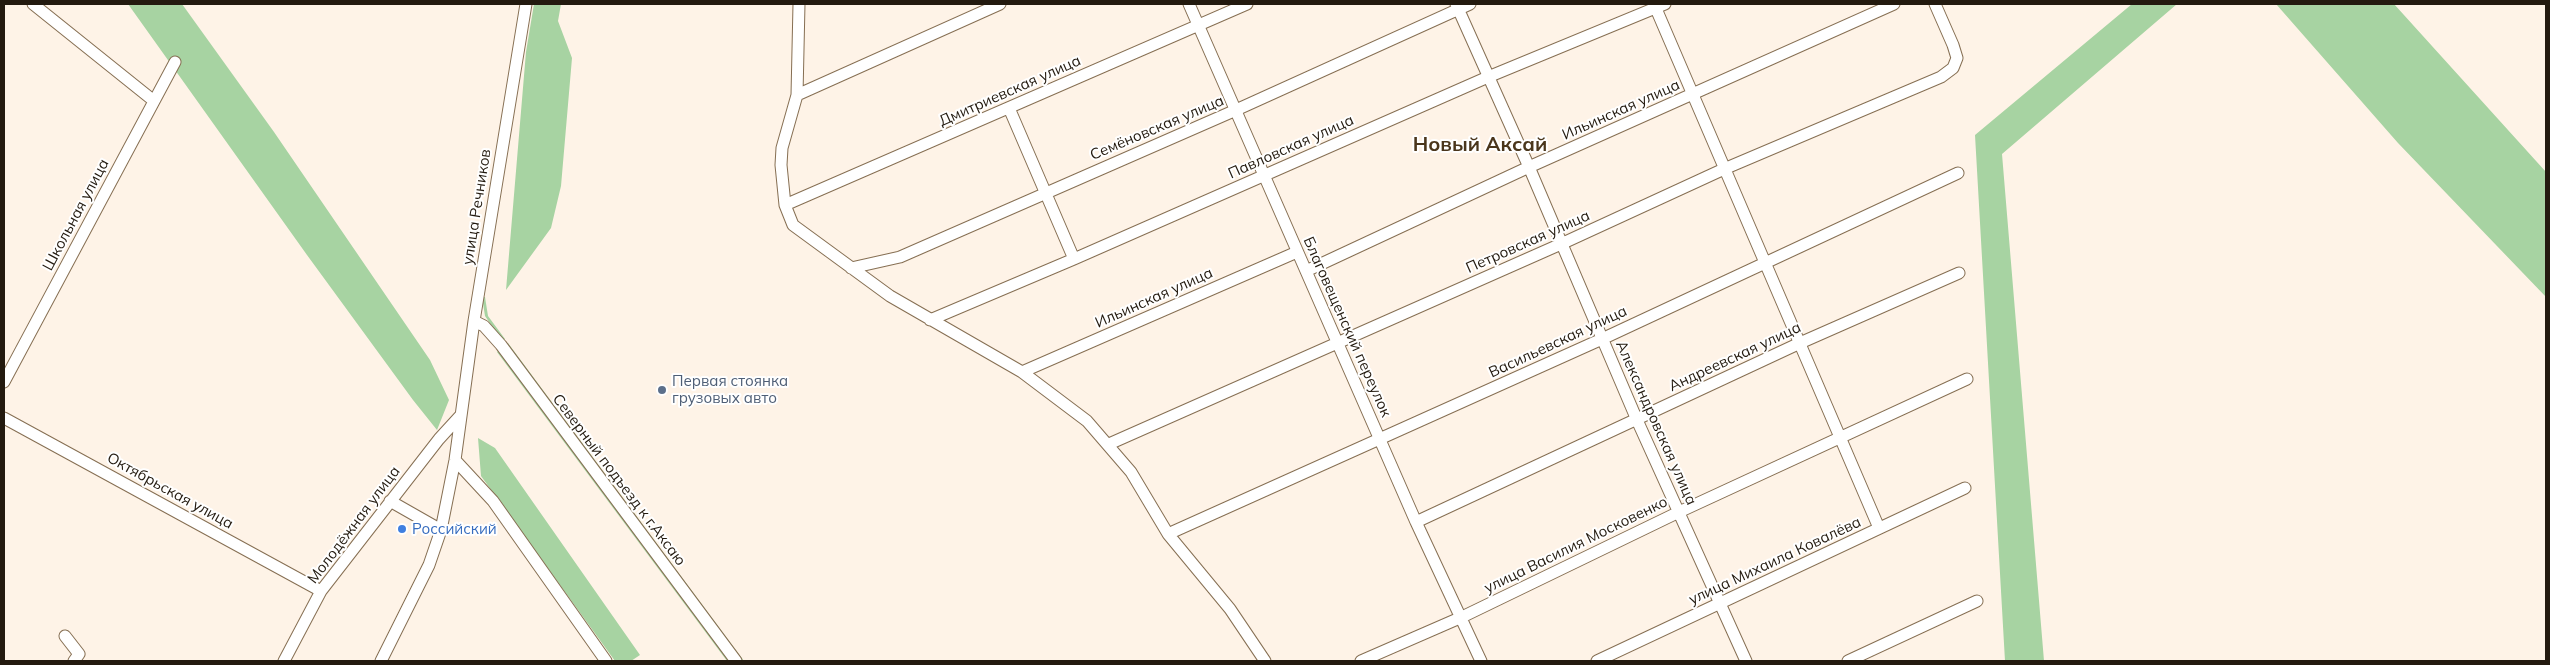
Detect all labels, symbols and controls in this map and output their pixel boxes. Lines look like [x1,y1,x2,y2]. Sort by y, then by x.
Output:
street label: Дмитриевская улица [936,52,1084,130]
street label: Ильинская улица [1559,76,1683,144]
street label: Семёновская улица [1087,92,1227,164]
street label: Павловская улица [1225,111,1357,183]
district label: Новый Аксай [1413,133,1547,157]
street label: улица Речников [459,148,495,266]
street label: Школьная улица [39,156,113,274]
street label: Петровская улица [1463,207,1593,277]
street label: Благовещенский переулок [1299,234,1395,420]
street label: Ильинская улица [1092,264,1216,332]
street label: Васильевская улица [1486,302,1630,382]
street label: Андреевская улица [1666,318,1804,396]
street label: Александровская улица [1612,338,1700,508]
place label: Первая стоянка грузовых авто [672,372,788,407]
marker: Первая стоянка грузовых авто [656,384,668,396]
street label: Северный подъезд к г.Аксаю [549,391,689,569]
street label: Октябрьская улица [104,449,236,533]
street label: Молодёжная улица [304,463,404,587]
street label: улица Василия Московенко [1481,493,1671,597]
street label: улица Михаила Ковалёва [1686,513,1864,609]
place label: Российский [412,520,497,538]
marker: Российский [396,523,408,535]

